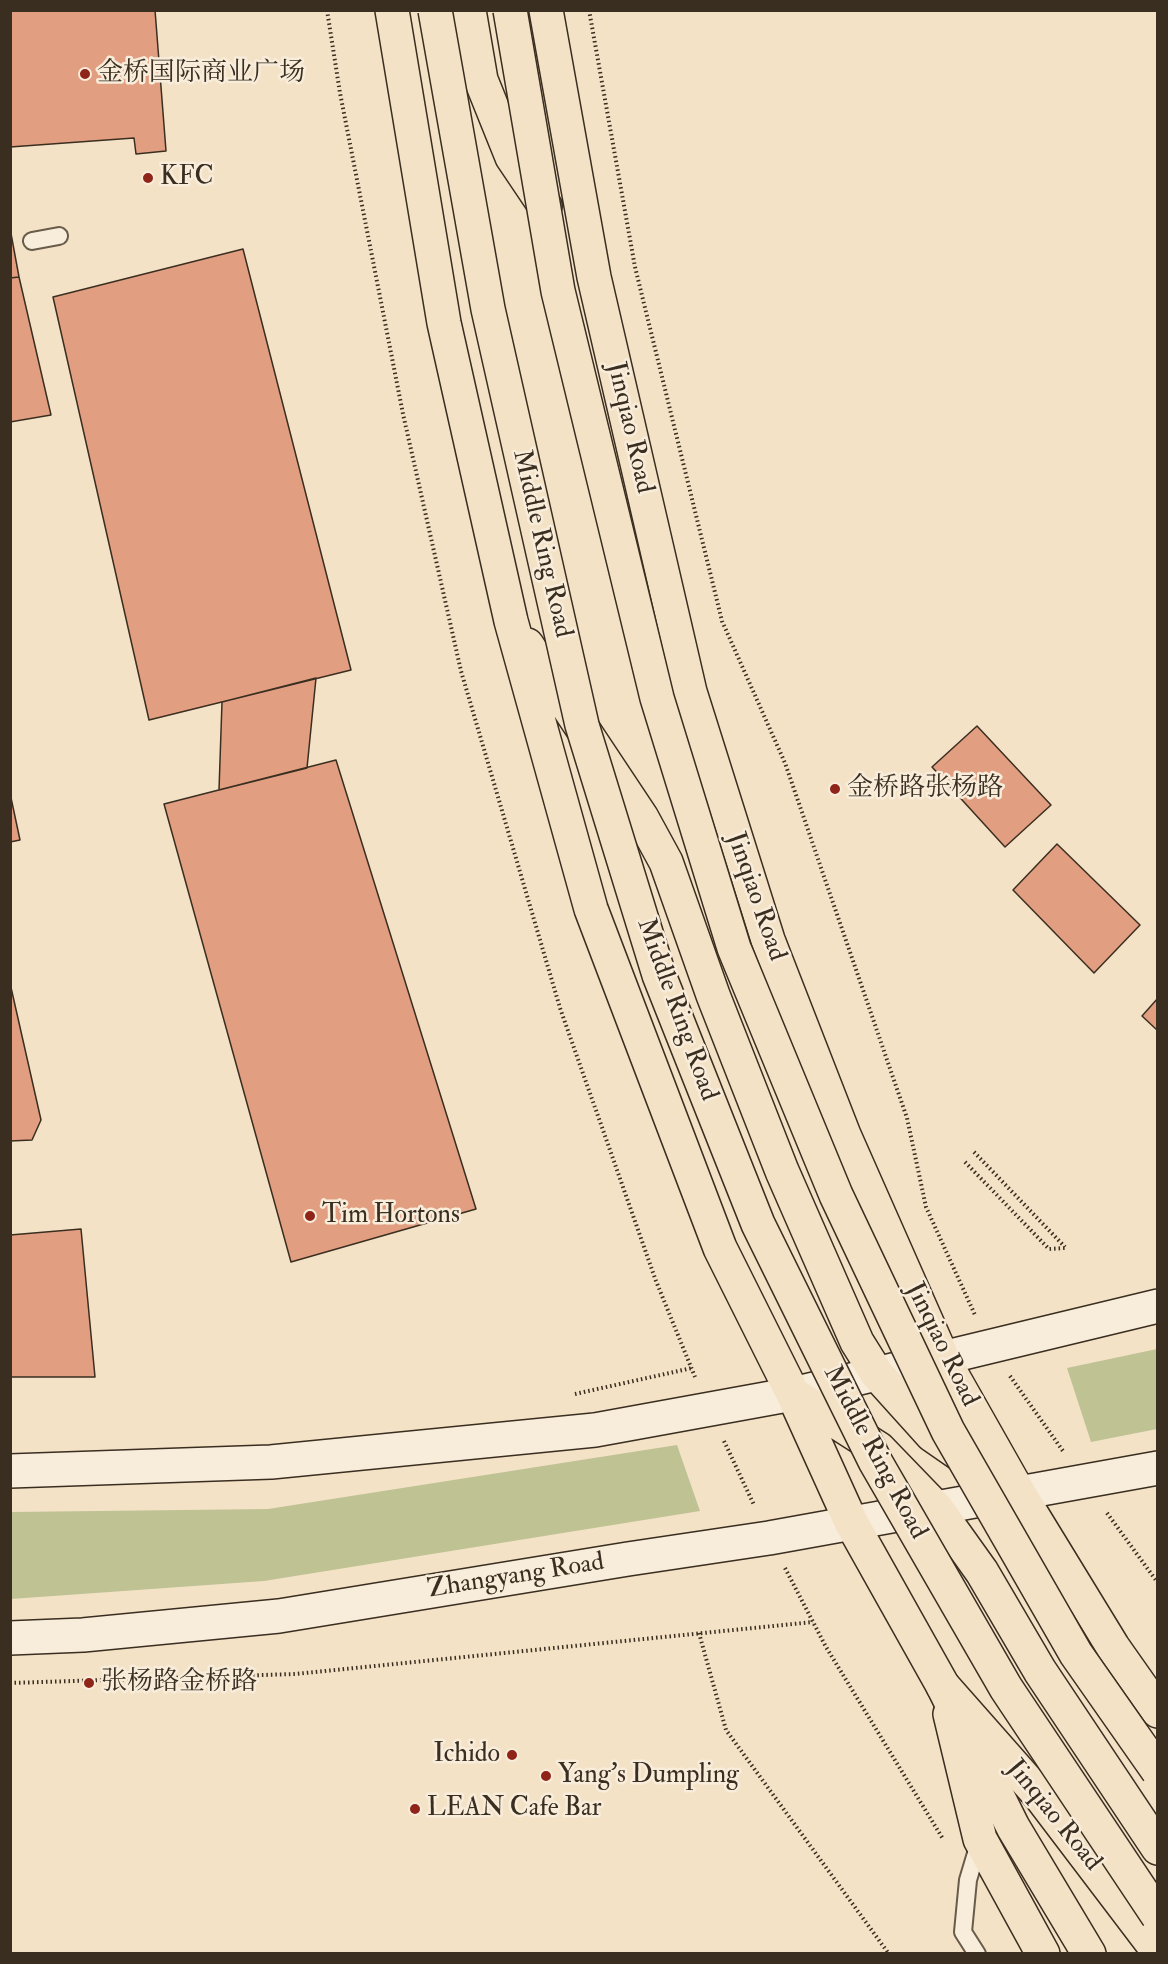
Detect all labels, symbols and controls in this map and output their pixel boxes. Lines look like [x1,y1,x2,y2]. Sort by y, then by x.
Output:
place label: 金桥国际商业广场 [97,58,305,90]
marker: 金桥国际商业广场 [78,67,92,81]
place label: KFC [160,162,214,194]
marker: KFC [141,171,155,185]
street label: Jinqiao Road [599,359,659,497]
street label: Middle Ring Road [504,447,578,641]
place label: 金桥路张杨路 [847,773,1003,805]
marker: 金桥路张杨路 [828,782,842,796]
street label: Jinqiao Road [718,829,792,965]
street label: Middle Ring Road [629,914,723,1106]
place label: Tim Hortons [322,1200,460,1232]
marker: Tim Hortons [303,1209,317,1223]
street label: Jinqiao Road [898,1278,984,1412]
street label: Middle Ring Road [815,1361,933,1545]
street label: Zhangyang Road [425,1548,607,1606]
place label: 张杨路金桥路 [101,1667,257,1699]
marker: 张杨路金桥路 [82,1676,96,1690]
place label: Ichido [434,1739,500,1771]
marker: Ichido [505,1748,519,1762]
street label: Jinqiao Road [999,1754,1107,1878]
place label: Yang’s Dumpling [558,1760,739,1792]
marker: Yang’s Dumpling [539,1769,553,1783]
place label: LEAN Cafe Bar [427,1793,601,1825]
marker: LEAN Cafe Bar [408,1802,422,1816]

